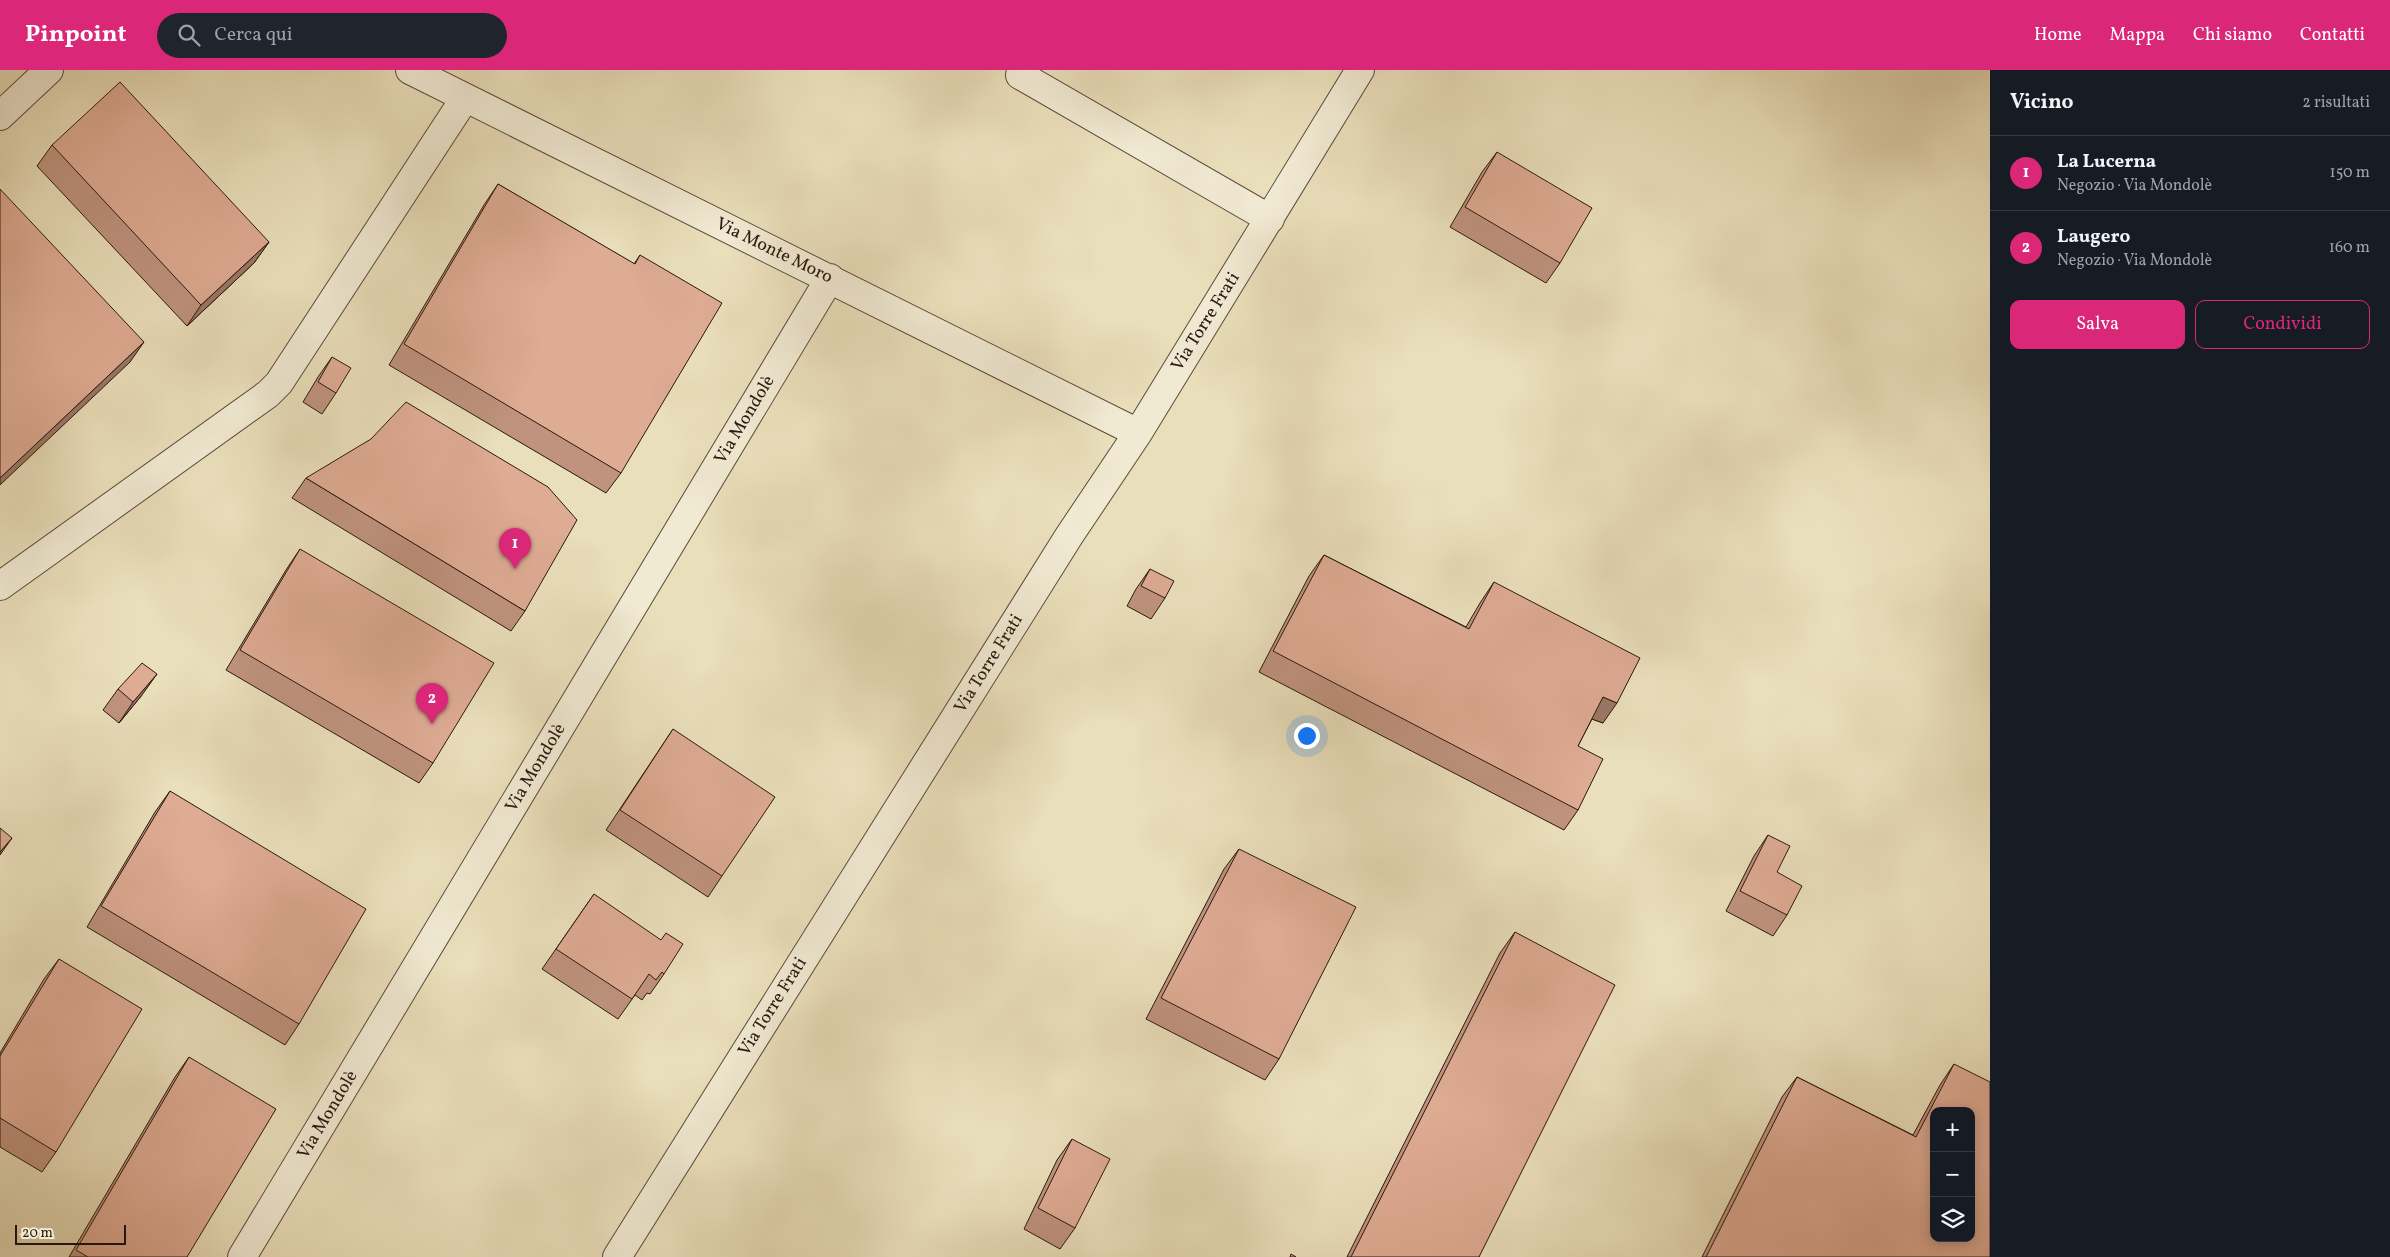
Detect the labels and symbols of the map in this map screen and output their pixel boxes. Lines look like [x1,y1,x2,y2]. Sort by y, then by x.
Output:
street label: Via Monte Moro [711,212,837,290]
street label: Via Torre Frati [1166,268,1246,376]
street label: Via Mondolè [709,371,781,469]
pin: 1 [499,528,531,569]
street label: Via Torre Frati [949,610,1029,718]
pin: 2 [416,683,448,724]
street label: Via Mondolè [500,719,572,817]
your location [1294,723,1320,749]
street label: Via Torre Frati [733,953,813,1061]
street label: Via Mondolè [292,1066,364,1164]
scale bar [15,1222,126,1245]

